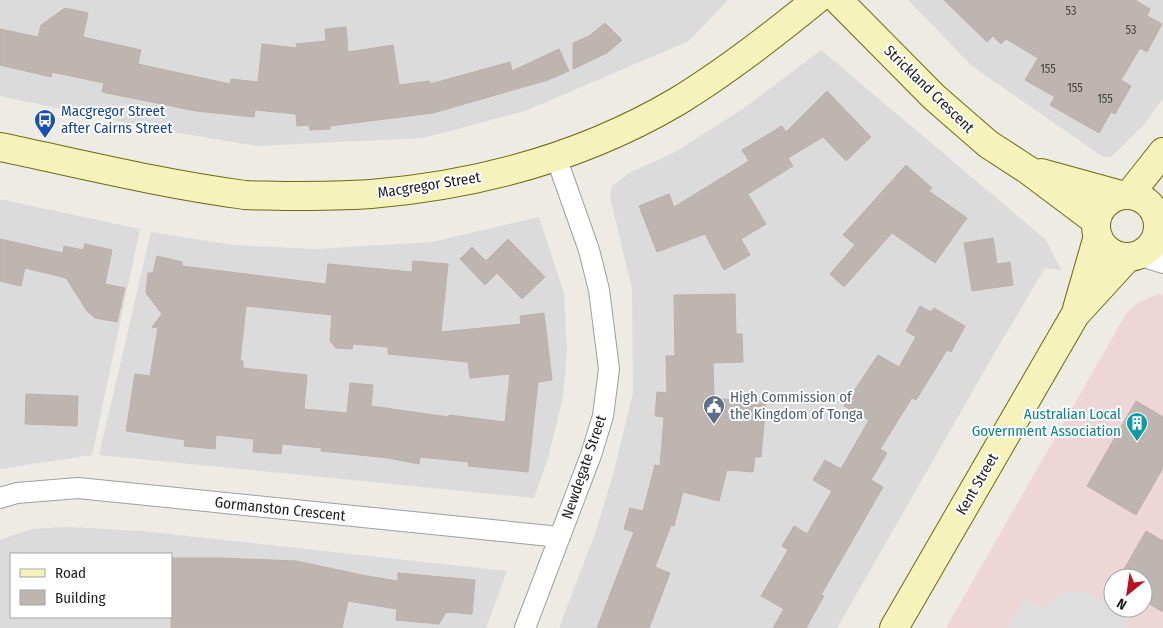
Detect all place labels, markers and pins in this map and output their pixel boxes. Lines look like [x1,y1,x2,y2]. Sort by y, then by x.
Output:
place label: Macgregor Street after Cairns Street [61,102,172,137]
bus stop icon: Macgregor Street after Cairns Street [33,108,57,139]
place label: High Commission of the Kingdom of Tonga [730,388,863,423]
public building icon: High Commission of the Kingdom of Tonga [702,394,726,425]
place label: Australian Local Government Association [972,405,1121,440]
building icon: Australian Local Government Association [1125,411,1149,442]

